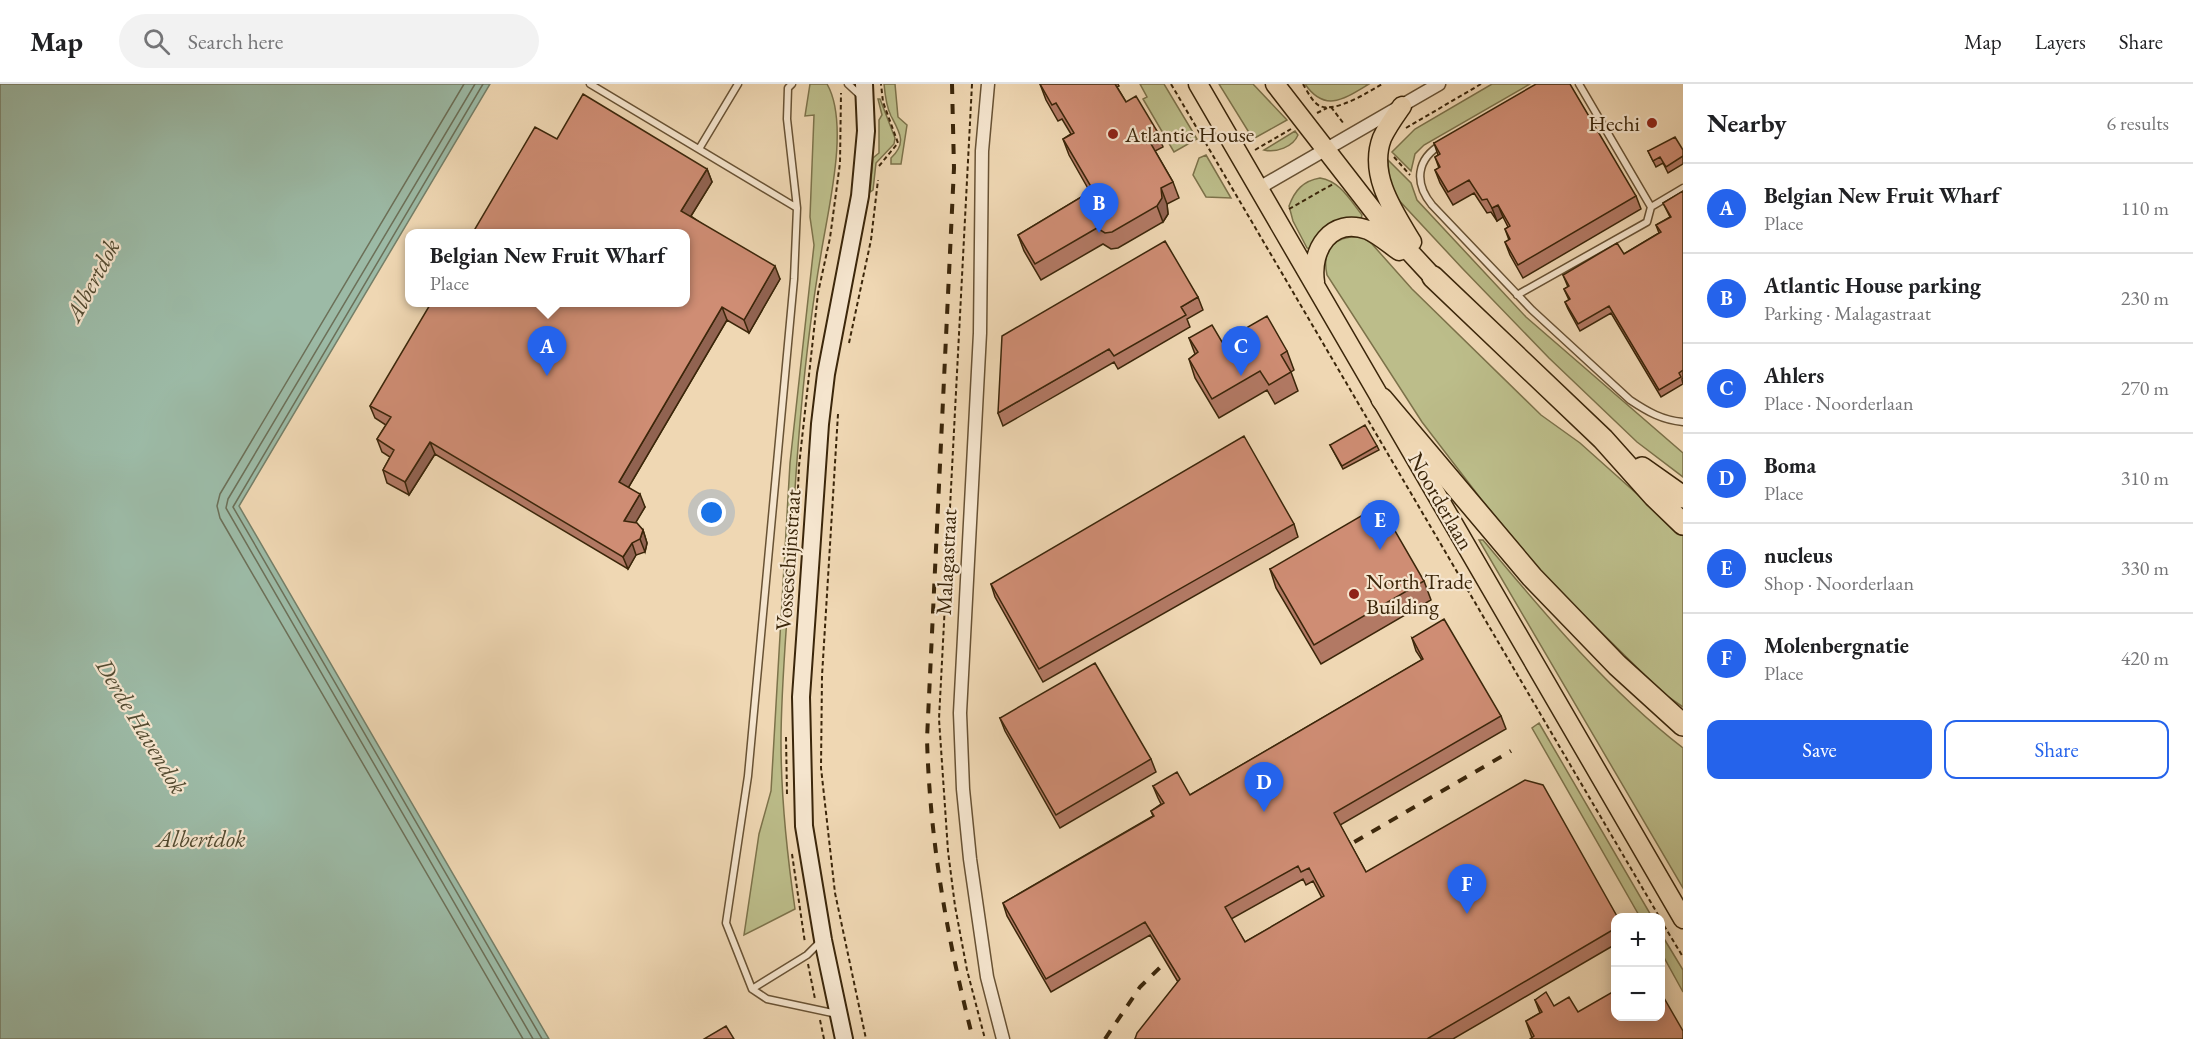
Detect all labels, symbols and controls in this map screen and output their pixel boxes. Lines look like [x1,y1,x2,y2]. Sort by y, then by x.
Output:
search box [119,14,539,68]
text: Map [30,23,83,59]
icon: search [140,25,173,58]
text: Search here [188,27,283,56]
text: Map [1964,28,2002,55]
text: Layers [2035,28,2086,55]
text: Share [2119,28,2163,55]
text: Nearby [1707,106,1787,140]
place label: Hechi [1588,109,1640,138]
text: 6 results [2106,110,2169,136]
marker: Hechi [1645,116,1659,130]
place label: Atlantic House [1124,120,1255,149]
marker: Atlantic House [1106,127,1120,141]
text: Belgian New Fruit Wharf [1764,181,2000,210]
pin: B [1080,184,1118,233]
text: A [1719,195,1734,221]
text: 110 m [2121,195,2169,221]
text: Place [1764,210,1803,236]
popup [405,229,690,307]
water label: Albertdok [56,233,127,328]
text: Belgian New Fruit Wharf [430,241,665,270]
text: Place [430,270,469,296]
text: Atlantic House parking [1764,271,1981,300]
text: B [1720,285,1733,311]
text: 230 m [2121,285,2169,311]
text: Parking · Malagastraat [1764,300,1931,326]
pin: A [528,326,566,376]
pin: C [1222,326,1260,376]
text: Ahlers [1764,361,1824,390]
text: C [1719,375,1734,401]
text: 270 m [2121,375,2169,401]
text: Place · Noorderlaan [1764,390,1914,416]
street label: Noorderlaan [1401,447,1481,555]
text: Boma [1764,451,1816,480]
text: D [1719,465,1734,491]
text: 310 m [2121,465,2169,491]
text: Place [1764,480,1803,506]
street label: Vosseschijnstraat [769,488,807,632]
your location [697,498,726,527]
pin: E [1360,500,1400,550]
street label: Malagastraat [929,508,963,616]
text: nucleus [1764,541,1833,570]
text: E [1721,555,1732,581]
text: 330 m [2121,555,2169,581]
place label: North Trade Building [1366,567,1473,621]
text: Shop · Noorderlaan [1764,570,1914,596]
marker: North Trade Building [1347,587,1361,601]
text: Molenbergnatie [1764,631,1909,660]
text: F [1721,645,1732,671]
text: 420 m [2121,645,2169,671]
water label: Derde Havendok [89,652,195,800]
text: Place [1764,660,1803,686]
button: Save [1707,720,1932,779]
button: Share [1944,720,2169,779]
pin: D [1244,762,1284,812]
water label: Albertdok [154,823,246,854]
pin: F [1448,864,1486,914]
map controls [1611,913,1665,1021]
button: + [1611,913,1665,967]
button: − [1611,967,1665,1021]

